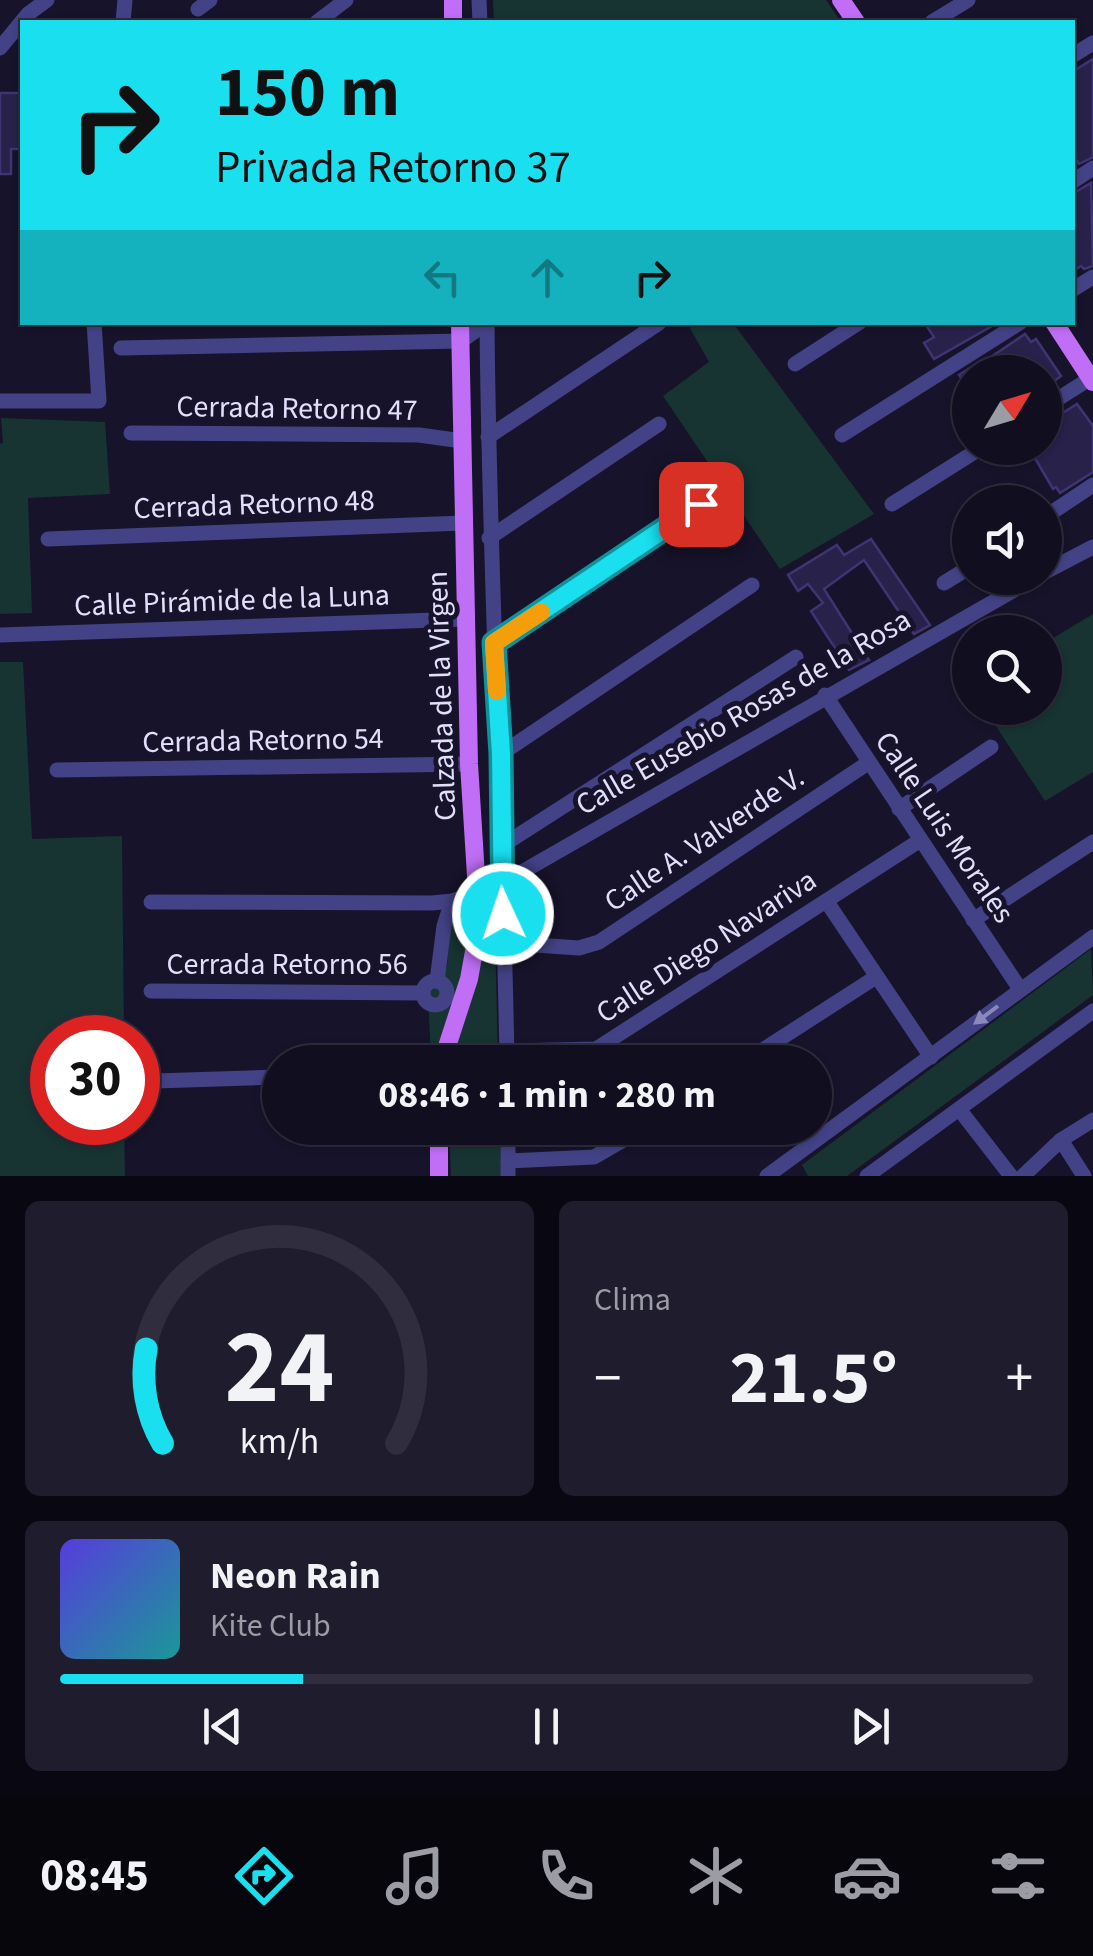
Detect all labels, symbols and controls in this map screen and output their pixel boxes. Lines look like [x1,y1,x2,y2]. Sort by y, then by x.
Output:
text: 150 m [215,43,400,143]
icon: right [50,60,180,190]
text: Privada Retorno 37 [215,136,571,200]
icon: left [415,250,470,305]
icon: ahead [520,250,575,305]
icon: right [625,250,680,305]
north arrow [952,355,1062,465]
map controls [952,355,1062,725]
street label: Cerrada Retorno 47 [176,385,418,432]
pin [659,462,744,547]
icon: arrive [674,477,729,532]
street label: Cerrada Retorno 48 [133,479,375,530]
button: sound [952,485,1062,595]
street label: Calzada de la Virgen [416,570,467,822]
street label: Calle Pirámide de la Luna [73,574,391,627]
street label: Calle Eusebio Rosas de la Rosa [568,599,919,826]
button: search [952,615,1062,725]
street label: Cerrada Retorno 54 [142,717,384,764]
street label: Calle Luis Morales [864,723,1025,932]
street label: Calle A. Valverde V. [596,756,813,922]
street label: Calle Diego Navariva [588,859,825,1034]
position arrow [451,862,555,966]
street label: Cerrada Retorno 56 [166,943,408,986]
one-way arrow [973,1004,999,1025]
speed limit sign: 30 [30,1015,160,1145]
text: 08:46 · 1 min · 280 m [378,1068,716,1122]
text: Clima [594,1277,671,1323]
text: 24 [225,1295,334,1443]
text: 21.5° [729,1325,898,1432]
text: − [594,1340,621,1418]
text: + [1006,1340,1033,1418]
text: km/h [240,1416,319,1467]
text: Neon Rain [210,1549,381,1603]
text: Kite Club [210,1603,331,1649]
icon: previous [195,1699,250,1754]
icon: pause [519,1699,574,1754]
icon: next [843,1699,898,1754]
icon: directions [229,1841,299,1911]
icon: music [380,1841,450,1911]
icon: phone [531,1841,601,1911]
icon: climate [681,1841,751,1911]
icon: car [832,1841,902,1911]
icon: filters [983,1841,1053,1911]
text: 08:45 [40,1844,149,1908]

